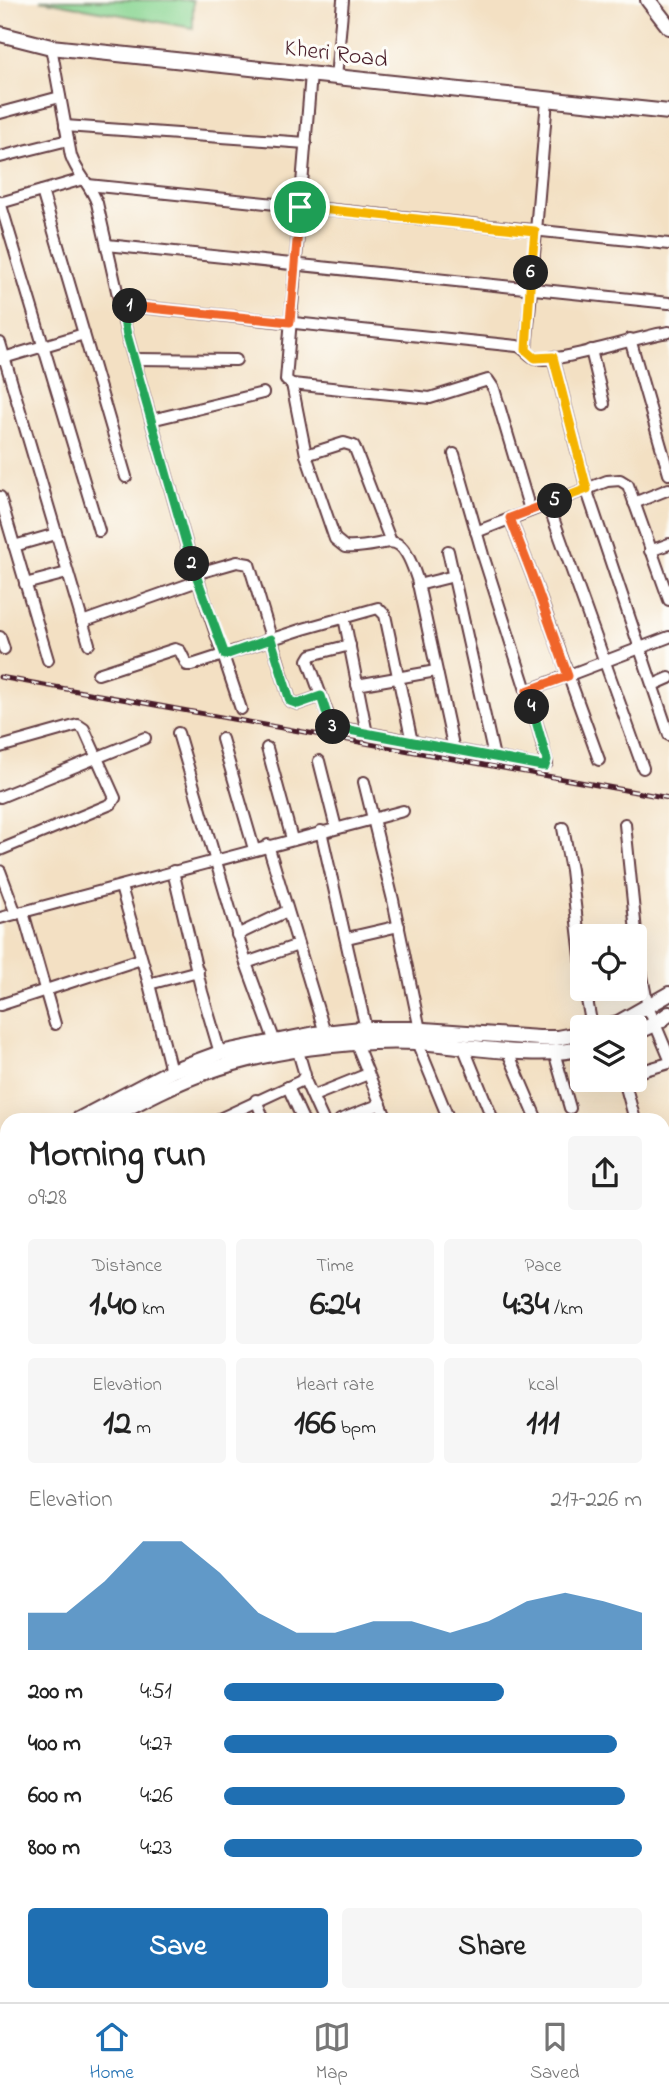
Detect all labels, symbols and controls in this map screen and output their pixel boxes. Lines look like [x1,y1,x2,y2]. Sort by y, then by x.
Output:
street label: Kheri Road [282,31,390,79]
pin [270,177,330,237]
icon: arrive [281,188,319,226]
pin: 6 [514,256,548,290]
text: 6 [526,259,535,286]
pin: 1 [113,288,148,324]
text: 1 [126,292,133,319]
pin: 5 [538,484,572,518]
text: 5 [549,487,560,514]
pin: 2 [174,546,210,582]
text: 2 [187,550,196,577]
pin: 4 [514,690,550,724]
text: 4 [528,693,535,720]
pin: 3 [316,710,350,744]
text: 3 [329,713,336,740]
map controls [570,924,647,1092]
button: locate [570,924,647,1001]
button: layers [570,1015,647,1092]
text: Morning run [28,1128,206,1184]
button: share [568,1136,642,1210]
text: 09:28 [28,1182,67,1215]
text: Distance [92,1253,162,1280]
text: Time [316,1253,354,1280]
text: Pace [524,1253,562,1280]
text: 1.40 [89,1280,137,1331]
text: 6:24 [310,1280,360,1331]
text: 4:34 [503,1280,549,1331]
text: km [137,1296,165,1323]
text: /km [549,1296,583,1323]
text: Elevation [92,1372,162,1399]
text: Heart rate [296,1372,374,1399]
text: kcal [528,1372,558,1399]
text: 12 [103,1399,132,1450]
text: 166 [294,1399,336,1450]
text: 111 [526,1399,560,1450]
text: m [132,1415,151,1442]
text: bpm [336,1415,376,1442]
text: Elevation [28,1484,113,1517]
text: 217–226 m [551,1484,642,1517]
text: 200 m [28,1676,83,1709]
text: 4:51 [140,1676,172,1709]
text: 400 m [28,1728,81,1761]
text: 4:27 [140,1728,172,1761]
text: 600 m [28,1780,82,1813]
text: 4:26 [140,1780,173,1813]
text: 800 m [28,1832,80,1865]
text: 4:23 [140,1832,172,1865]
button: Save [28,1908,328,1988]
button: Share [342,1908,642,1988]
tab: Home [90,2018,134,2087]
tab: Map [313,2018,351,2087]
tab: Saved [530,2018,579,2087]

